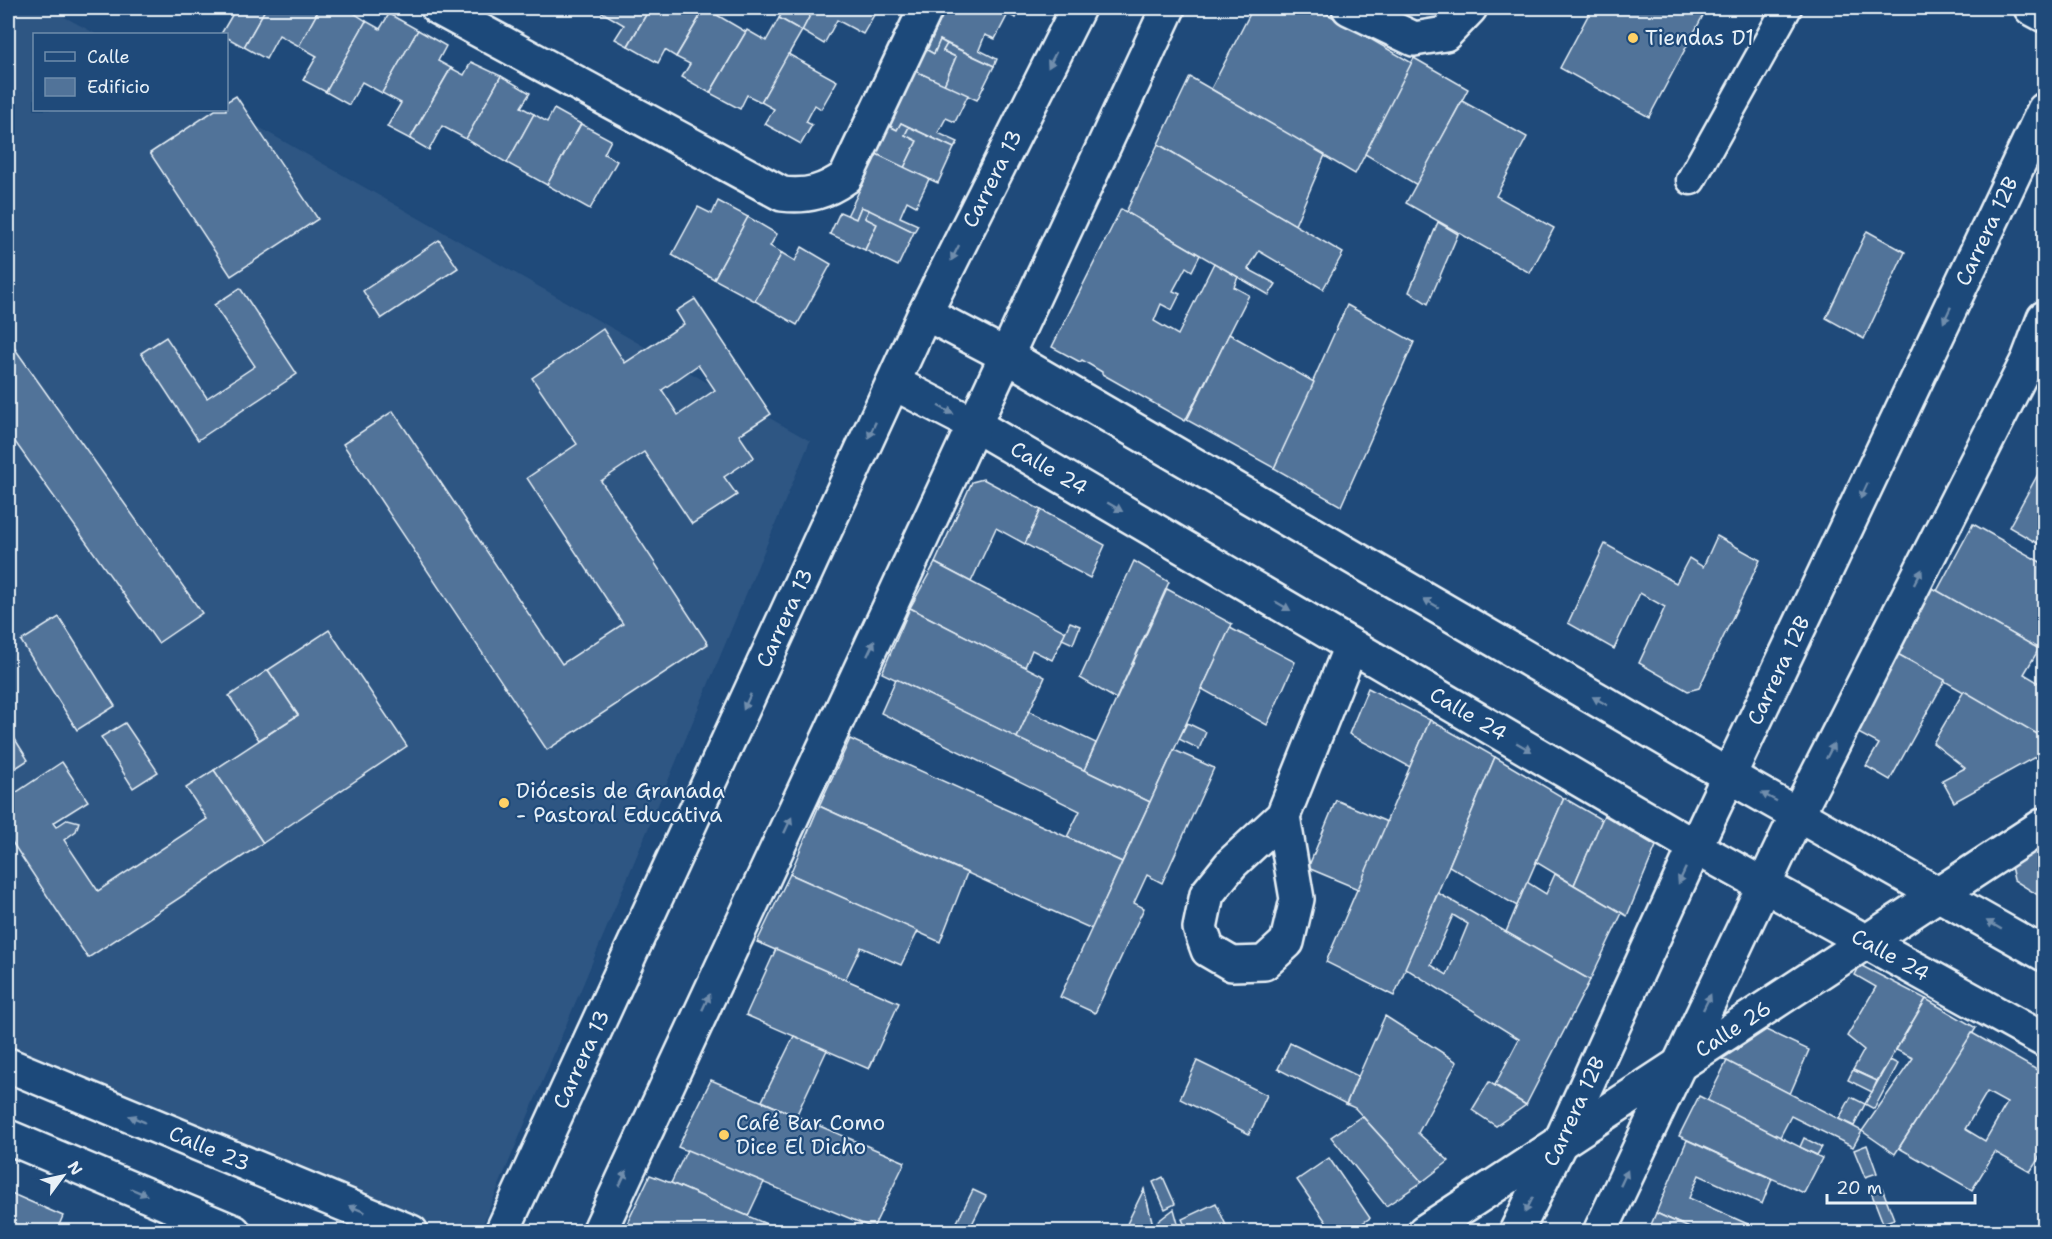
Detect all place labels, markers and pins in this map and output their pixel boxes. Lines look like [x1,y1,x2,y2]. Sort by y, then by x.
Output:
place label: Tiendas D1 [1645,24,1754,52]
marker: Tiendas D1 [1626,31,1640,45]
place label: Diócesis de Granada - Pastoral Educativa [516,777,725,829]
marker: Diócesis de Granada - Pastoral Educativa [497,796,511,810]
place label: Café Bar Como Dice El Dicho [736,1109,885,1161]
marker: Café Bar Como Dice El Dicho [717,1128,731,1142]

